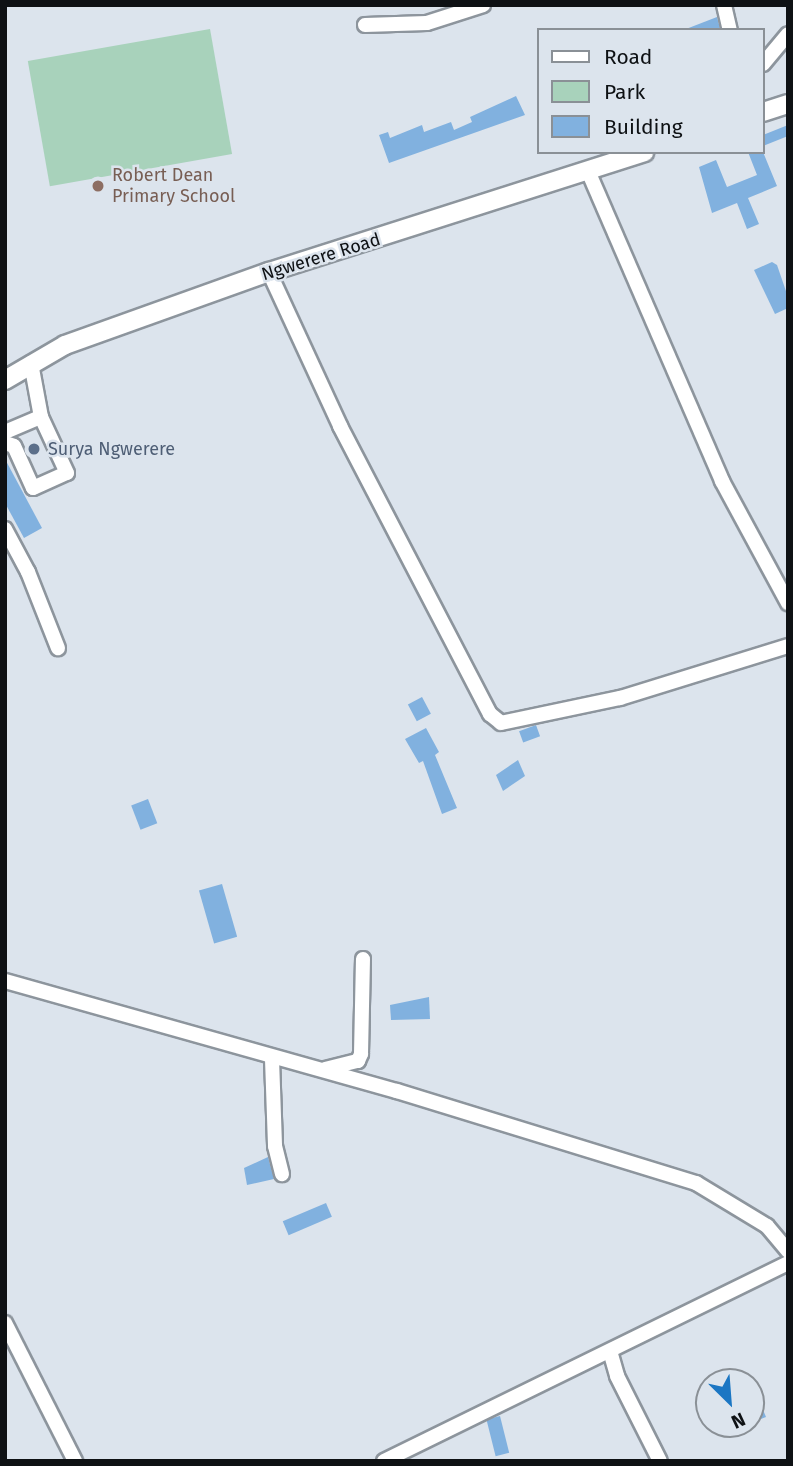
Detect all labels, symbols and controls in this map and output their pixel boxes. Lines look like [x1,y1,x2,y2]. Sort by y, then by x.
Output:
legend [538,28,765,154]
text: Road [604,44,652,70]
text: Park [604,79,645,105]
text: Building [604,114,683,140]
place label: Robert Dean Primary School [112,165,235,208]
marker: Robert Dean Primary School [90,178,106,194]
street label: Ngwerere Road [259,229,383,285]
place label: Surya Ngwerere [48,438,175,460]
marker: Surya Ngwerere [26,441,42,457]
north arrow [695,1368,765,1438]
text: N [728,1408,749,1434]

